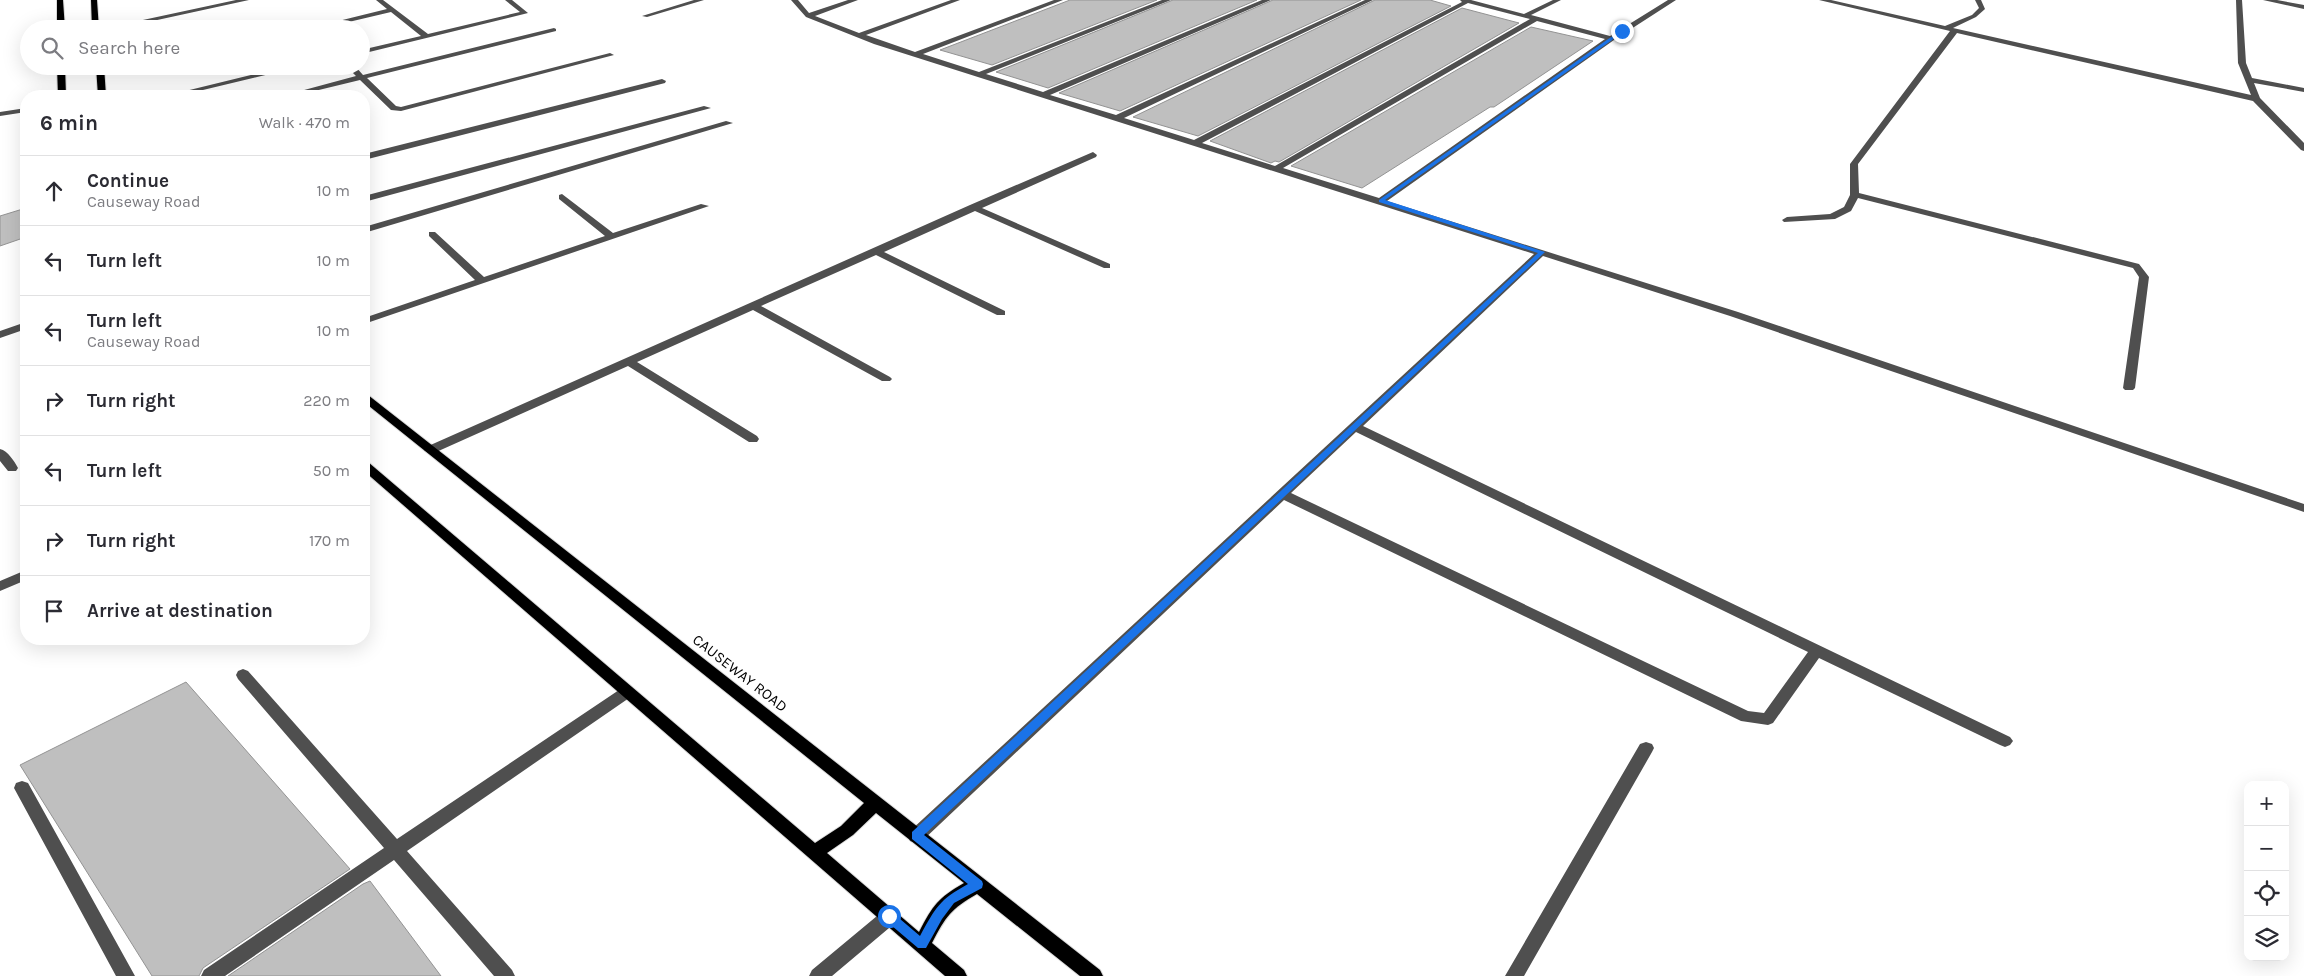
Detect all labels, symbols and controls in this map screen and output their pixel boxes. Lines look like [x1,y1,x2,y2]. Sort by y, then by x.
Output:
search box [20,20,370,75]
route end [1611,20,1634,43]
icon: search [38,34,66,62]
text: Search here [78,37,180,59]
text: 6 min [40,111,98,135]
text: Walk · 470 m [259,113,350,132]
text: Continue [87,170,169,192]
icon: ahead [40,177,68,205]
text: 10 m [316,181,350,200]
text: Causeway Road [87,192,200,211]
icon: left [40,247,68,275]
text: Turn left [87,250,162,272]
text: 10 m [316,251,350,270]
text: Turn left [87,310,162,332]
icon: left [40,317,68,345]
text: 10 m [316,321,350,340]
text: Causeway Road [87,332,200,351]
icon: right [40,387,68,415]
text: Turn right [87,390,176,412]
text: 220 m [303,391,350,410]
icon: left [40,457,68,485]
text: Turn left [87,460,162,482]
text: 50 m [313,461,350,480]
icon: right [40,527,68,555]
text: Turn right [87,530,176,552]
text: 170 m [309,531,350,550]
icon: arrive [40,597,68,625]
text: Arrive at destination [87,600,273,622]
street label: CAUSEWAY ROAD [689,630,791,716]
map controls [2244,781,2289,961]
button: + [2244,781,2289,826]
button: − [2244,826,2289,871]
button: locate [2244,871,2289,916]
route start [878,905,901,928]
button: layers [2244,916,2289,961]

